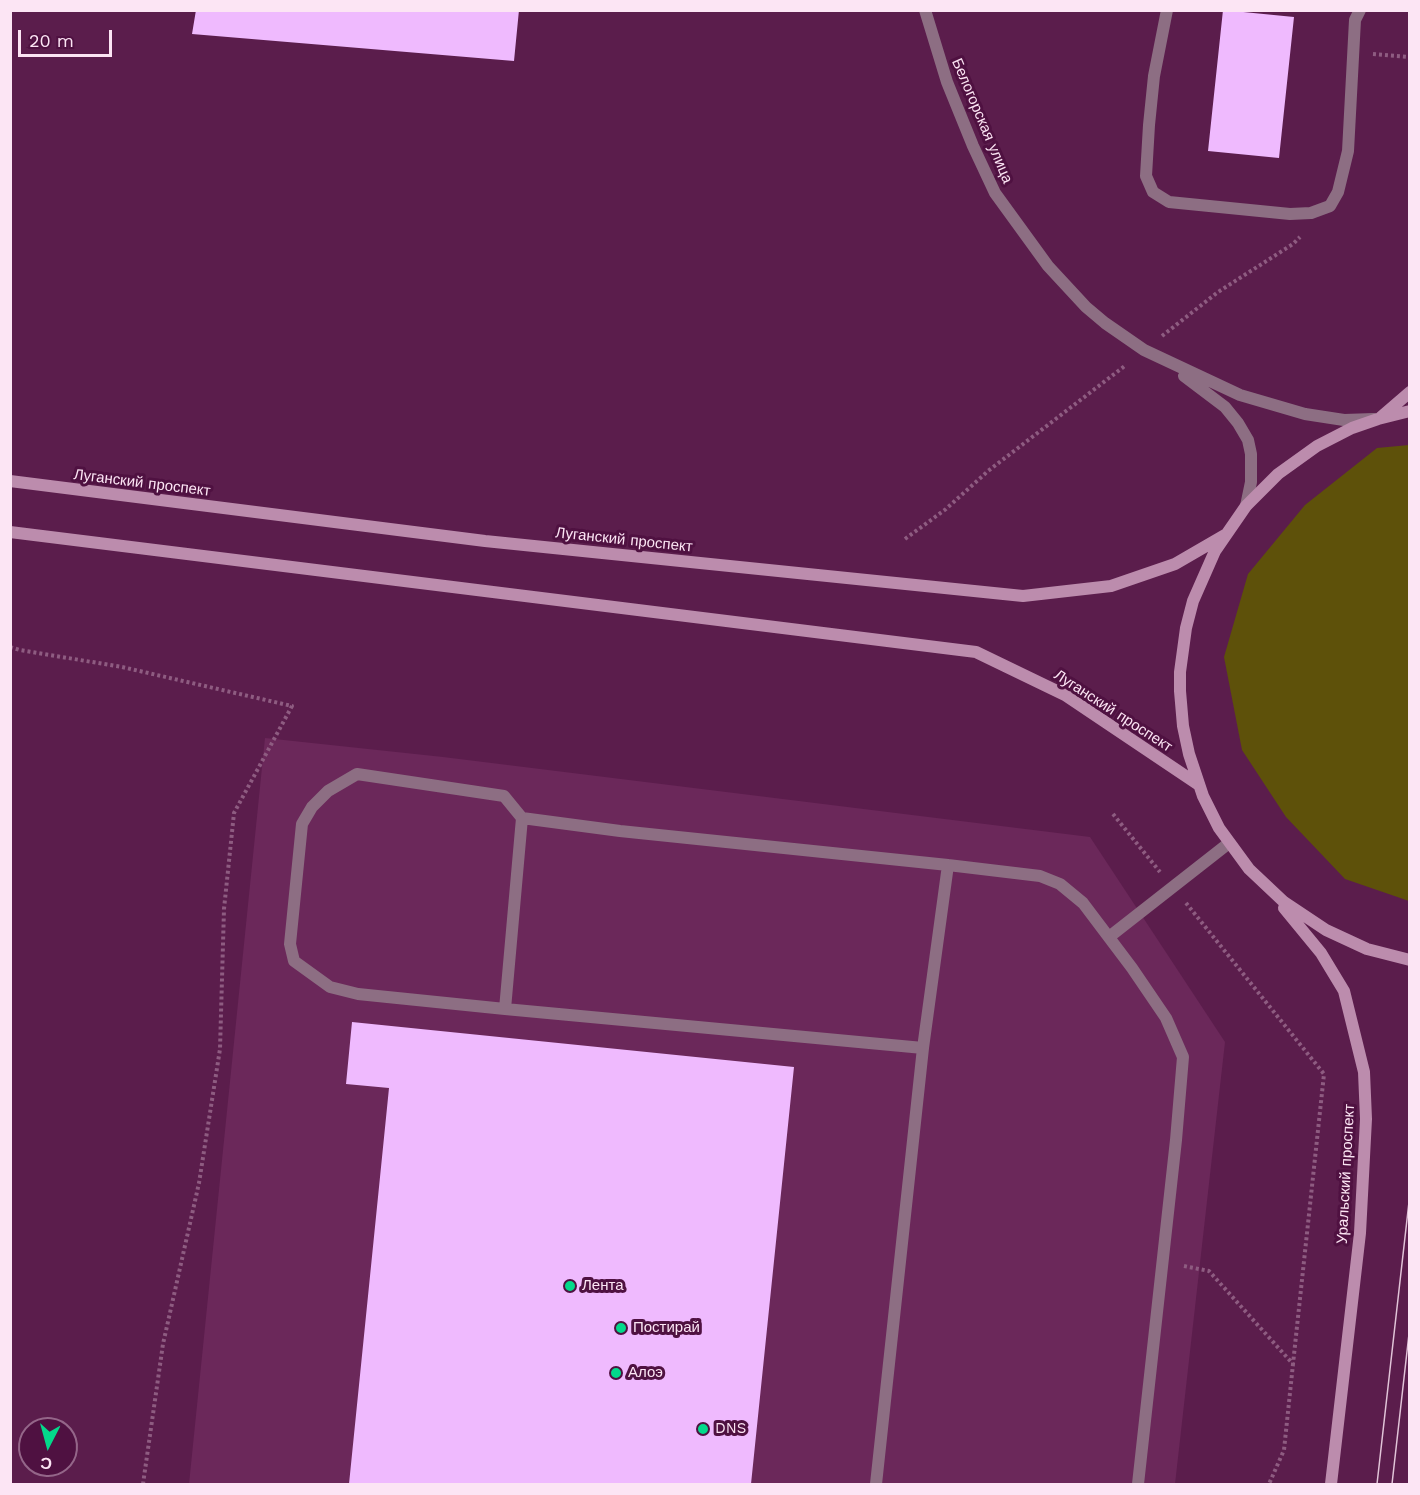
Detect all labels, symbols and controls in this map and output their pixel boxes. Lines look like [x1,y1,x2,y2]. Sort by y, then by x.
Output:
scale bar [21,18,116,56]
text: 20 m [29,30,74,51]
street label: Белогорская улица [948,56,1016,186]
street label: Луганский проспект [73,466,211,500]
street label: Луганский проспект [555,524,693,556]
street label: Луганский проспект [1050,666,1176,756]
street label: Уральский проспект [1333,1103,1359,1245]
place label: Лента [582,1277,624,1295]
marker: Лента [563,1279,577,1293]
place label: Постирай [633,1319,700,1337]
marker: Постирай [614,1321,628,1335]
place label: Алоэ [628,1364,663,1382]
marker: Алоэ [609,1366,623,1380]
north arrow [18,1417,78,1477]
place label: DNS [715,1420,746,1438]
marker: DNS [696,1422,710,1436]
text: С [40,1453,53,1473]

